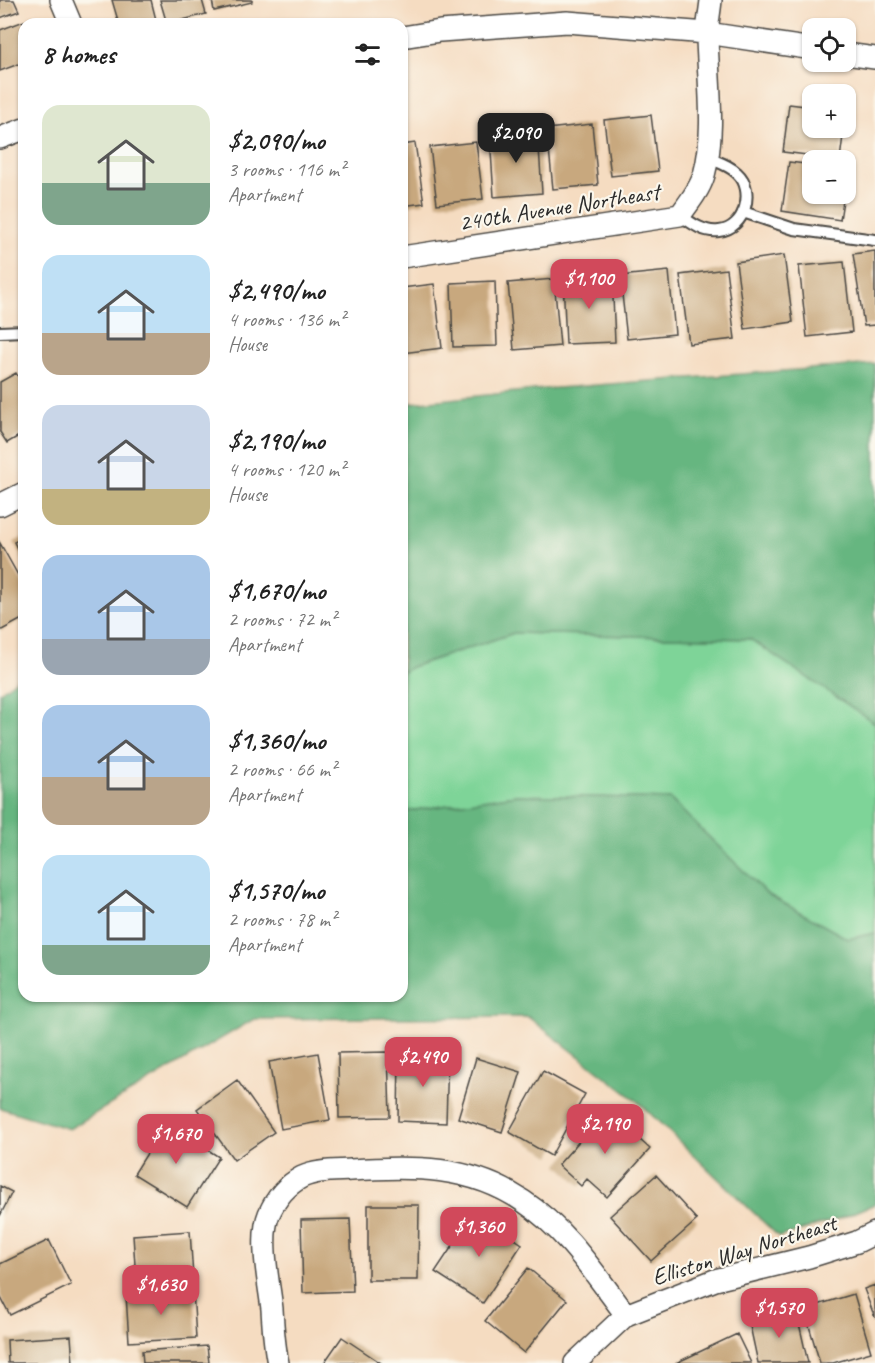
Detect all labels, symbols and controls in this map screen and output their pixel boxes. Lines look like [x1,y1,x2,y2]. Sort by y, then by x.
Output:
map controls [802,18,856,204]
button: locate [802,18,856,72]
text: 8 homes [42,38,115,71]
icon: filters [351,38,384,71]
button: + [802,84,856,138]
pin: $2,090 [467,113,565,164]
text: $2,090 [492,120,540,145]
text: $2,090/mo [228,124,325,157]
icon: home [90,129,162,201]
button: − [802,150,856,204]
text: 3 rooms · 116 m² [228,157,345,182]
street label: 240th Avenue Northeast [457,176,664,238]
text: Apartment [228,182,301,207]
pin: $1,100 [540,259,638,310]
text: $1,100 [565,266,613,291]
text: $2,490/mo [228,274,325,307]
icon: home [90,279,162,351]
text: 4 rooms · 136 m² [228,307,345,332]
text: House [228,332,267,357]
text: $2,190/mo [228,424,325,457]
icon: home [90,429,162,501]
text: 4 rooms · 120 m² [228,457,345,482]
text: House [228,482,267,507]
text: $1,670/mo [228,574,325,607]
icon: home [90,579,162,651]
text: 2 rooms · 72 m² [228,607,336,632]
text: Apartment [228,632,301,657]
text: $1,360/mo [228,724,326,757]
icon: home [90,729,162,801]
text: 2 rooms · 66 m² [228,757,336,782]
text: Apartment [228,782,301,807]
text: $1,570/mo [228,874,324,907]
icon: home [90,879,162,951]
text: 2 rooms · 78 m² [228,907,336,932]
text: Apartment [228,932,301,957]
pin: $2,490 [374,1037,472,1088]
text: $2,490 [399,1044,447,1069]
pin: $2,190 [556,1104,654,1155]
text: $2,190 [581,1111,629,1136]
pin: $1,670 [127,1114,225,1165]
text: $1,670 [151,1121,201,1146]
pin: $1,360 [430,1207,528,1258]
street label: Elliston Way Northeast [648,1207,842,1292]
text: $1,360 [454,1214,504,1239]
pin: $1,630 [112,1265,210,1316]
text: $1,630 [136,1272,186,1297]
pin: $1,570 [730,1288,828,1339]
text: $1,570 [755,1295,803,1320]

